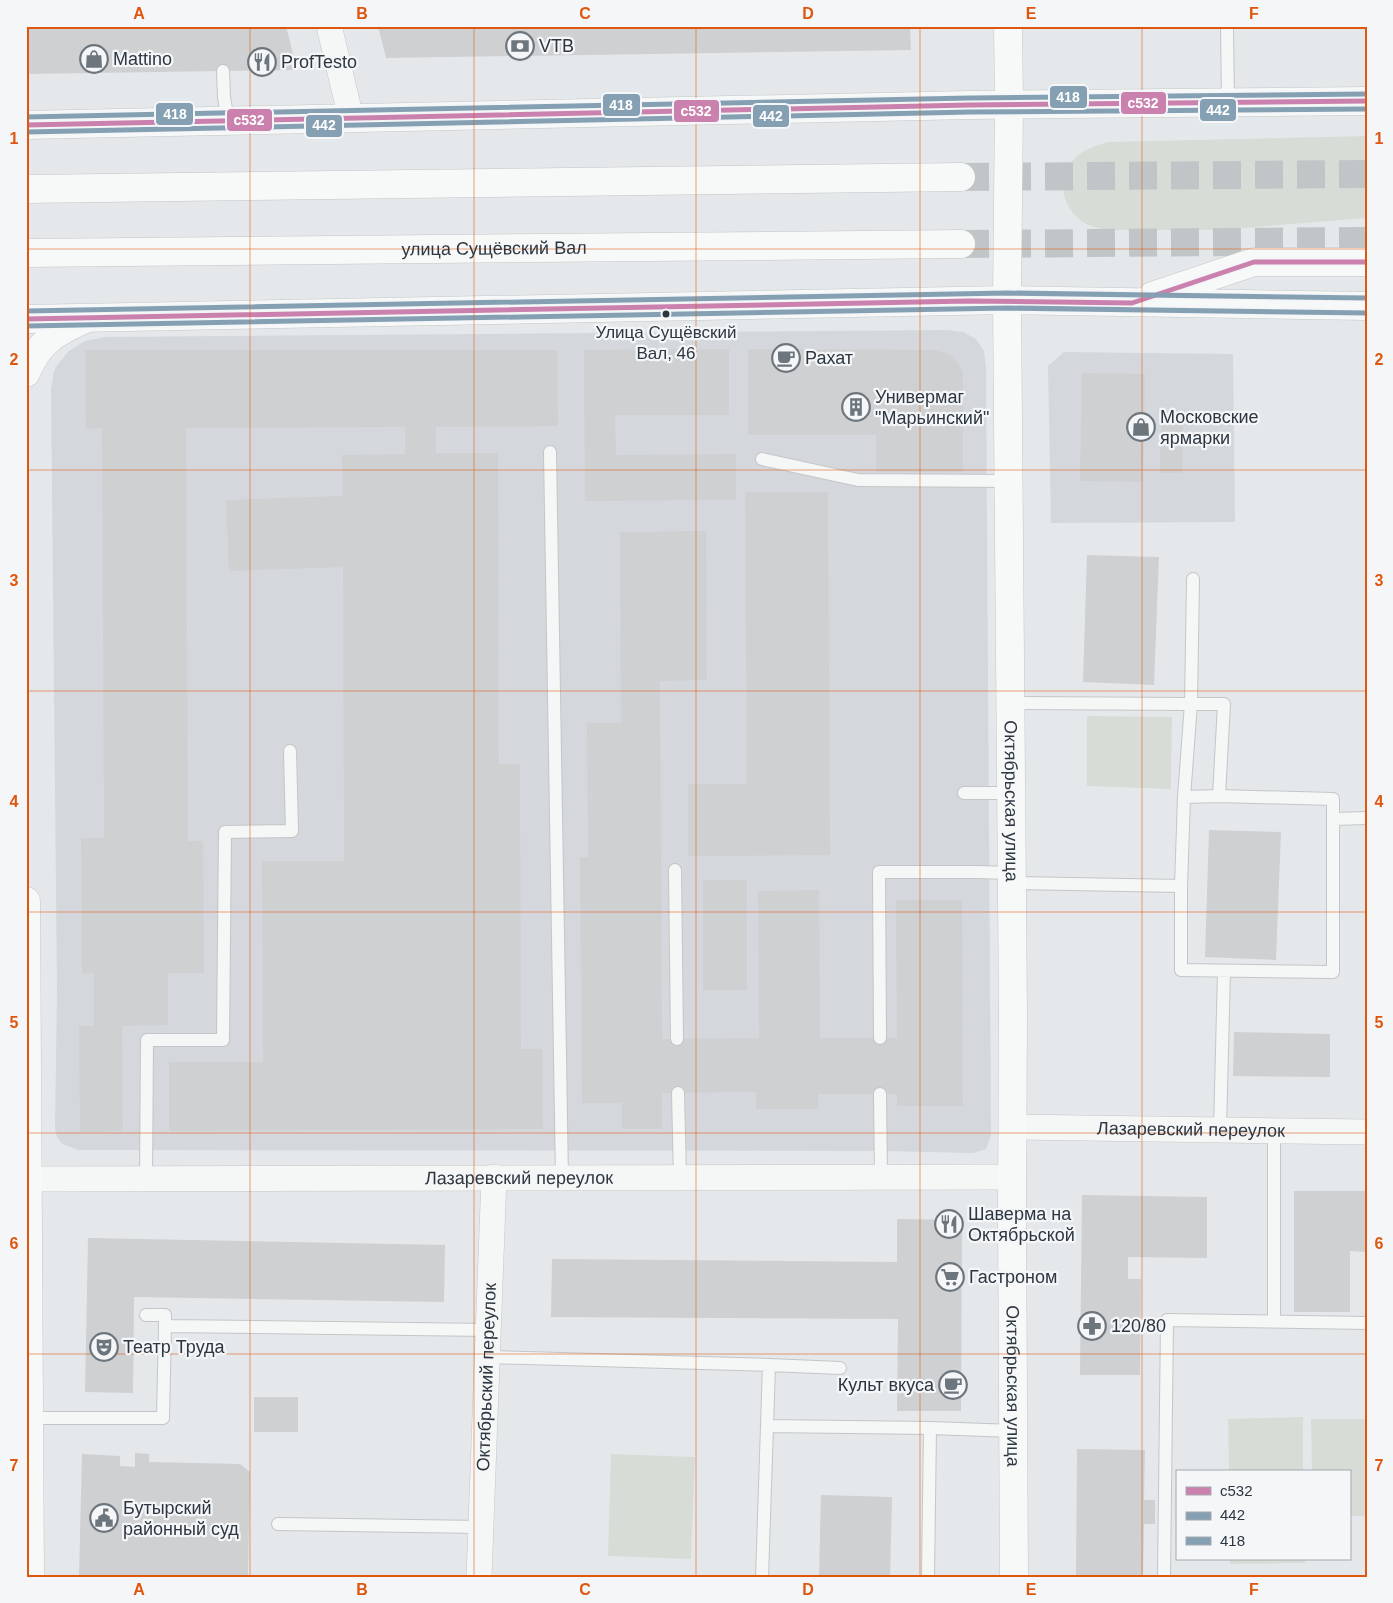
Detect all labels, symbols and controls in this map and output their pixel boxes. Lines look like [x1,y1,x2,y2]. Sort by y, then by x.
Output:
text: A [133,5,145,22]
text: B [356,5,368,22]
text: C [579,5,591,22]
text: D [802,5,814,22]
text: E [1026,5,1037,22]
text: F [1249,5,1259,22]
bank icon: VTB [505,31,535,61]
place label: VTB [539,36,574,56]
shop icon: Mattino [79,44,109,74]
restaurant icon: ProfTesto [247,47,277,77]
place label: Mattino [113,49,172,69]
place label: ProfTesto [281,52,357,72]
line badge: 418 [1049,85,1088,109]
text: 418 [1056,89,1080,105]
line badge: с532 [1120,91,1167,115]
line badge: 418 [602,93,641,117]
text: с532 [1127,95,1159,111]
text: 418 [609,97,633,113]
line badge: 442 [1199,98,1237,122]
line badge: с532 [673,99,720,123]
line badge: 418 [155,102,194,126]
text: 442 [1206,102,1230,118]
text: с532 [680,103,712,119]
line badge: 442 [752,104,790,128]
text: 418 [163,106,187,122]
line badge: с532 [226,108,273,132]
text: 442 [759,108,783,124]
text: с532 [233,112,265,128]
line badge: 442 [305,114,343,138]
text: 442 [312,117,336,133]
text: 1 [10,130,19,147]
text: 1 [1375,130,1384,147]
street label: улица Сущёвский Вал [401,238,587,259]
marker: Улица Сущёвский Вал, 46 [661,309,671,319]
place label: Улица Сущёвский Вал, 46 [596,323,736,363]
cafe icon: Рахат [771,343,801,373]
place label: Рахат [805,348,853,368]
text: 2 [10,351,19,368]
text: 2 [1375,351,1384,368]
place label: Универмаг "Марьинский" [875,387,989,428]
building icon: Универмаг "Марьинский" [841,392,871,422]
place label: Московские ярмарки [1160,407,1259,448]
shop icon: Московские ярмарки [1126,412,1156,442]
text: 3 [10,572,19,589]
text: 3 [1375,572,1384,589]
street label: Октябрьская улица [1001,720,1022,883]
text: 4 [10,793,19,810]
text: 4 [1375,793,1384,810]
text: 5 [10,1014,19,1031]
text: 5 [1375,1014,1384,1031]
street label: Лазаревский переулок [1097,1118,1285,1141]
street label: Лазаревский переулок [425,1168,613,1188]
place label: Шаверма на Октябрьской [968,1204,1075,1245]
restaurant icon: Шаверма на Октябрьской [934,1209,964,1239]
text: 6 [10,1235,19,1252]
text: 6 [1375,1235,1384,1252]
supermarket icon: Гастроном [935,1262,965,1292]
place label: Гастроном [969,1267,1057,1287]
street label: Октябрьский переулок [473,1282,500,1472]
street label: Октябрьская улица [1003,1305,1023,1468]
pharmacy icon: 120/80 [1077,1311,1107,1341]
place label: 120/80 [1111,1316,1166,1336]
theatre icon: Театр Труда [89,1332,119,1362]
place label: Театр Труда [123,1337,226,1357]
cafe icon: Культ вкуса [938,1370,968,1400]
place label: Культ вкуса [838,1375,935,1395]
text: 7 [10,1457,19,1474]
text: 7 [1375,1457,1384,1474]
legend [1176,1470,1350,1560]
text: с532 [1220,1482,1253,1499]
place label: Бутырский районный суд [123,1498,239,1539]
public building icon: Бутырский районный суд [89,1503,119,1533]
text: 442 [1220,1506,1245,1523]
text: 418 [1220,1532,1245,1549]
text: A [133,1581,145,1598]
text: B [356,1581,368,1598]
text: C [579,1581,591,1598]
text: D [802,1581,814,1598]
text: E [1026,1581,1037,1598]
text: F [1249,1581,1259,1598]

